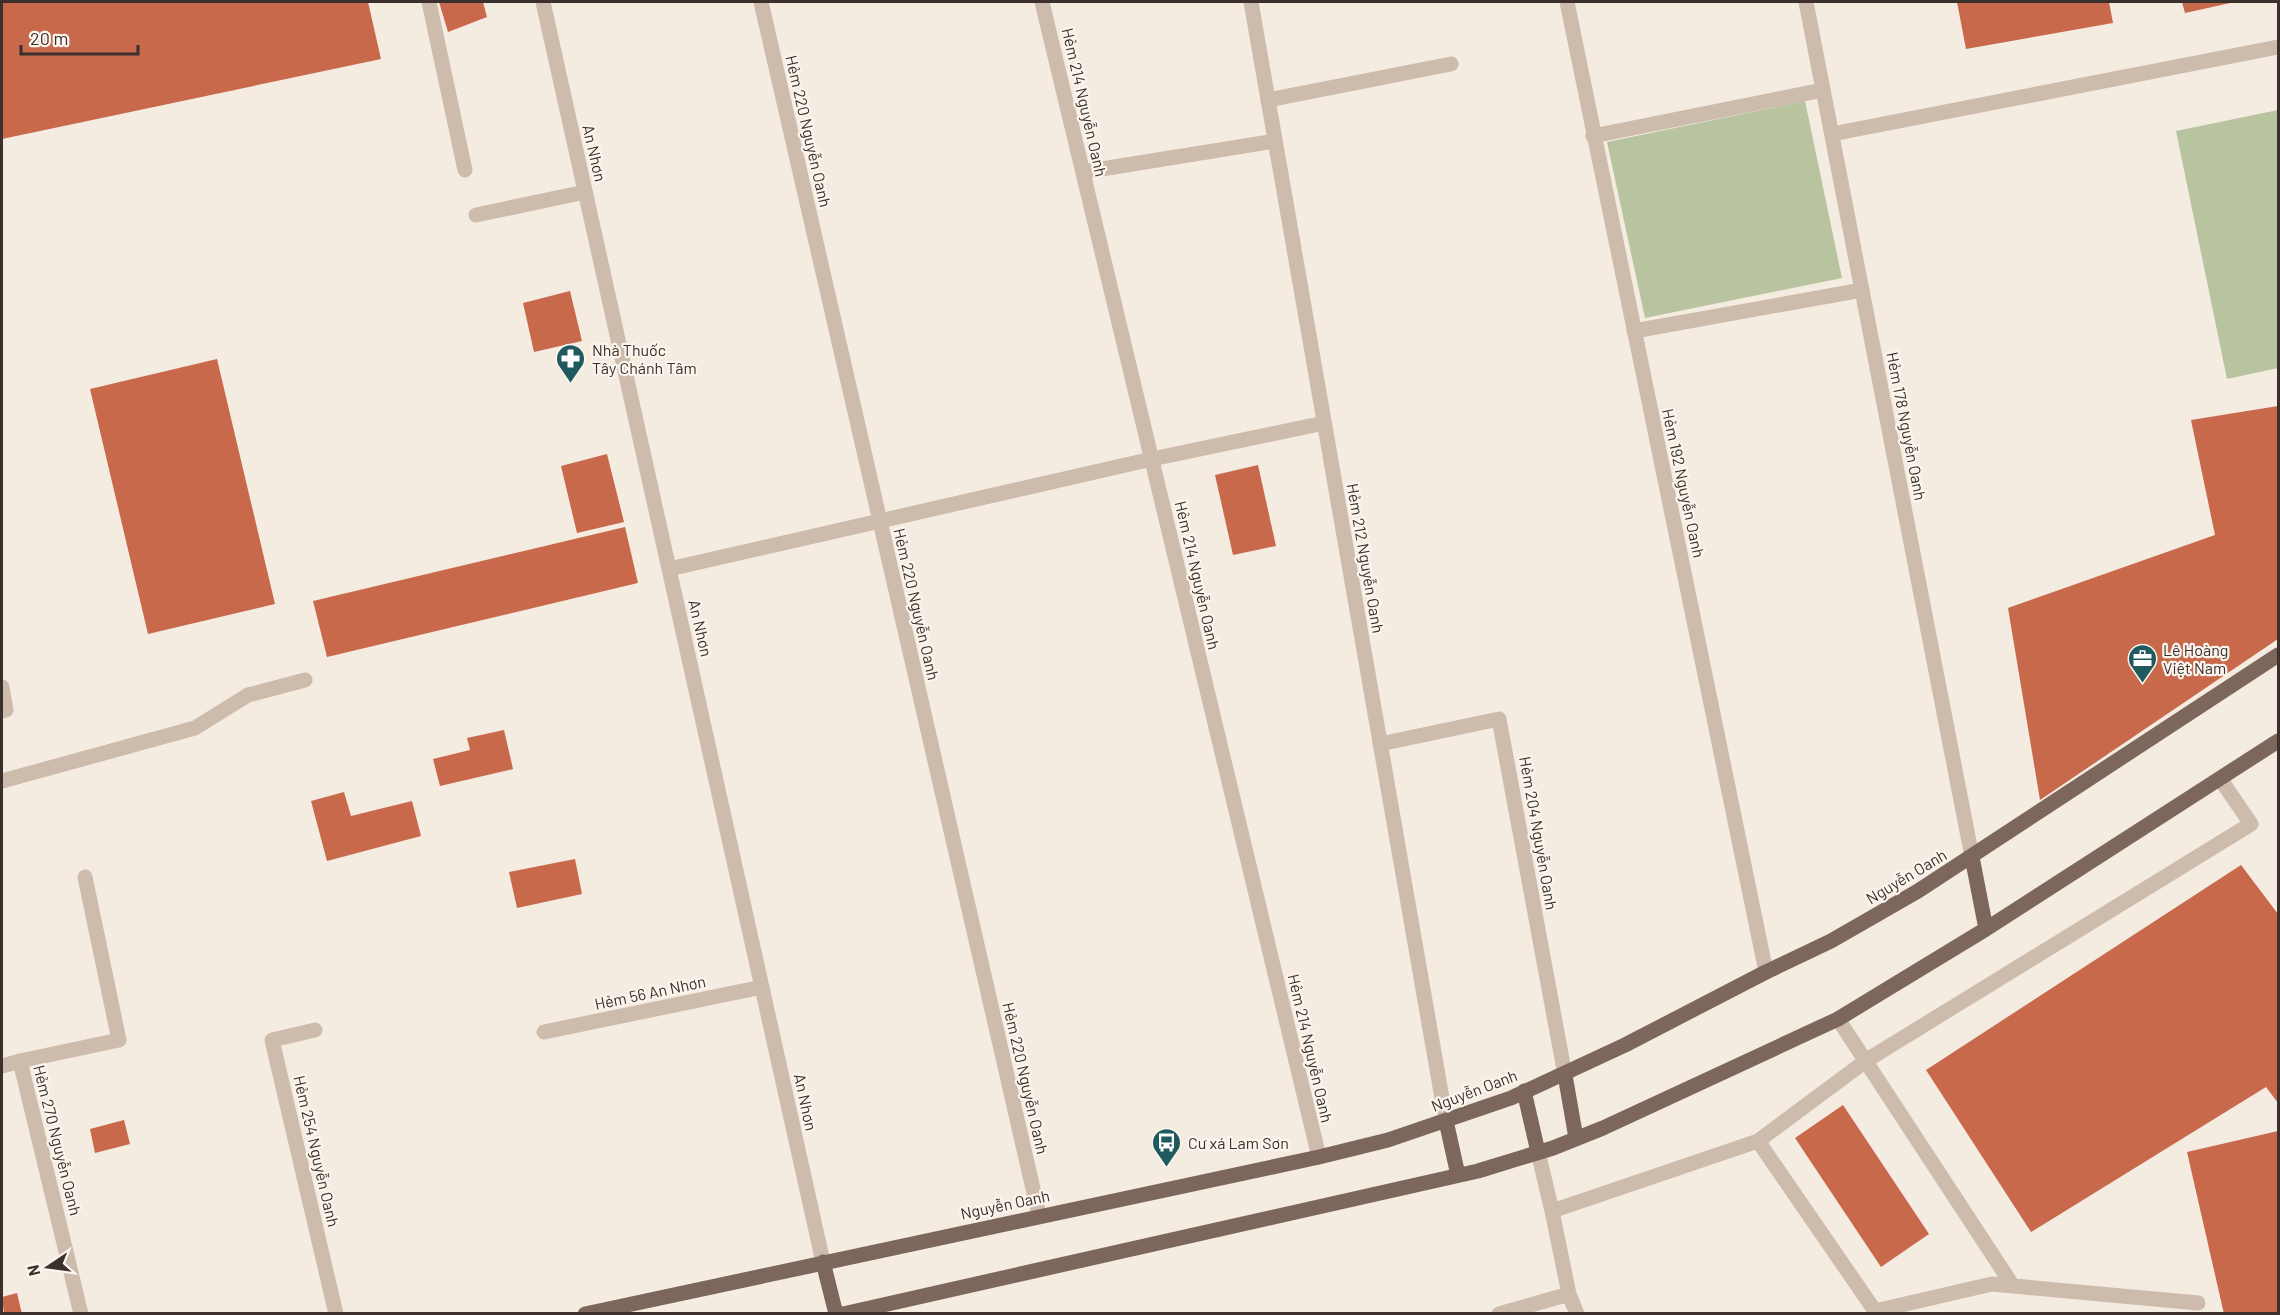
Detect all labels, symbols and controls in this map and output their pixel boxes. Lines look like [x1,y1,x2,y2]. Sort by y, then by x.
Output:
scale bar [21,18,138,56]
street label: Hẻm 214 Nguyễn Oanh [1059,26,1111,178]
text: 20 m [30,27,68,49]
street label: Hẻm 220 Nguyễn Oanh [782,53,836,209]
street label: An Nhơn [579,123,611,183]
place label: Nhà Thuốc Tây Chánh Tâm [592,340,697,377]
pharmacy icon: Nhà Thuốc Tây Chánh Tâm [555,342,587,384]
street label: Hẻm 178 Nguyễn Oanh [1883,350,1931,502]
street label: Hẻm 192 Nguyễn Oanh [1659,407,1709,559]
street label: Hẻm 212 Nguyễn Oanh [1343,482,1389,634]
street label: Hẻm 214 Nguyễn Oanh [1172,499,1224,651]
street label: Hẻm 220 Nguyễn Oanh [890,526,944,682]
street label: An Nhơn [685,598,717,658]
place label: Lê Hoàng Việt Nam [2163,640,2228,677]
office icon: Lê Hoàng Việt Nam [2126,642,2158,684]
street label: Hẻm 204 Nguyễn Oanh [1516,755,1562,911]
street label: Nguyễn Oanh [1862,845,1950,907]
street label: Hẻm 56 An Nhơn [593,971,707,1013]
street label: Hẻm 214 Nguyễn Oanh [1285,972,1337,1124]
street label: Hẻm 220 Nguyễn Oanh [999,1000,1053,1156]
street label: Hẻm 270 Nguyễn Oanh [30,1063,86,1217]
street label: Nguyễn Oanh [1428,1065,1520,1115]
street label: An Nhơn [791,1072,821,1132]
street label: Hẻm 254 Nguyễn Oanh [290,1073,344,1229]
bus stop icon: Cư xá Lam Sơn [1151,1126,1183,1168]
place label: Cư xá Lam Sơn [1188,1133,1289,1152]
street label: Nguyễn Oanh [959,1185,1051,1223]
north arrow [18,1237,78,1297]
text: N [22,1263,43,1278]

